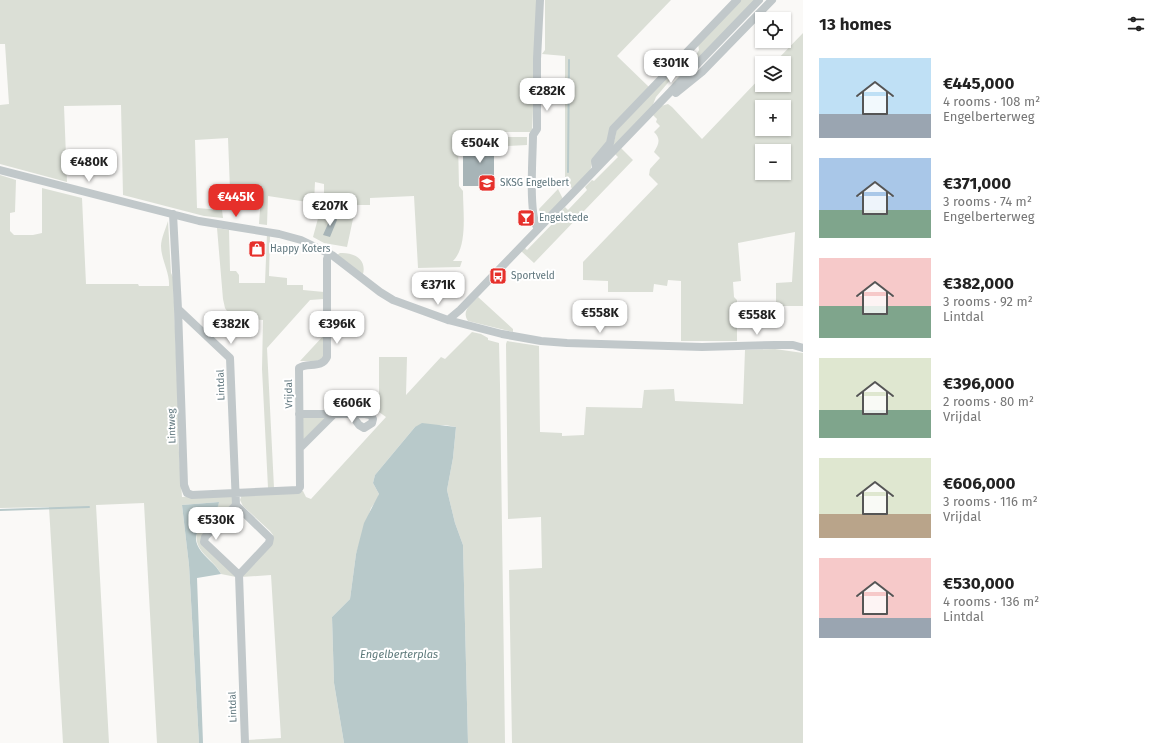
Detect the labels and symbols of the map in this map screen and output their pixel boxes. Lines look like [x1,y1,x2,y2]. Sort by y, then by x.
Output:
pin: €301K [643,50,699,84]
pin: €282K [519,78,575,112]
pin: €504K [452,130,508,164]
pin: €480K [61,149,117,183]
school or university icon: SKSG Engelbert [477,173,497,193]
place label: SKSG Engelbert [500,177,569,189]
pin: €445K [208,184,264,218]
pin: €207K [302,193,358,227]
bar icon: Engelstede [516,208,536,228]
place label: Engelstede [539,212,589,224]
shop icon: Happy Koters [247,239,267,259]
place label: Happy Koters [270,243,331,255]
bus stop icon: Sportveld [488,266,508,286]
place label: Sportveld [511,270,555,282]
pin: €371K [410,272,466,306]
pin: €558K [572,300,628,334]
pin: €558K [729,302,785,336]
pin: €382K [203,311,259,345]
pin: €396K [309,311,365,345]
street label: Lintdal [214,369,228,401]
street label: Vrijdal [283,379,295,409]
pin: €606K [324,390,380,424]
street label: Lintweg [165,407,179,444]
pin: €530K [188,507,244,541]
water label: Engelberterplas [360,648,438,661]
street label: Lintdal [226,691,240,723]

